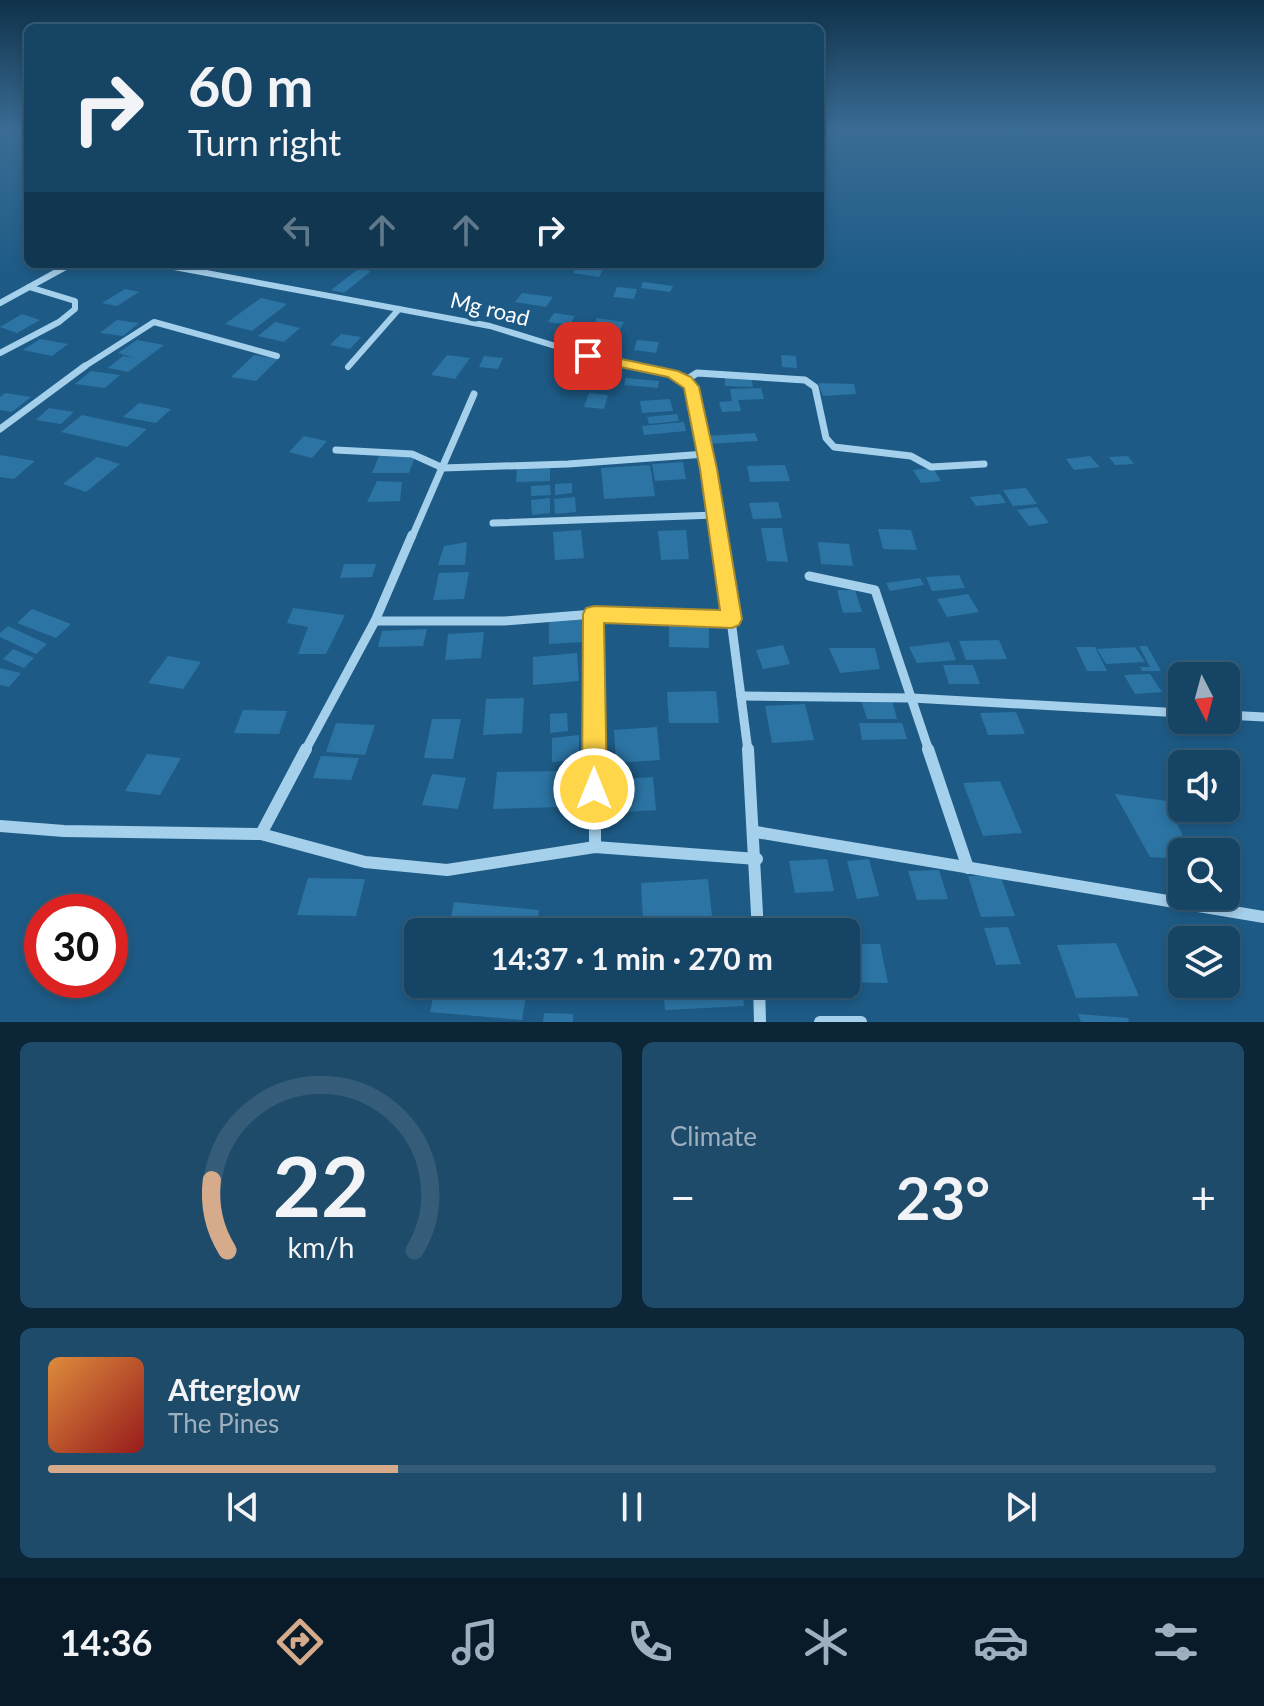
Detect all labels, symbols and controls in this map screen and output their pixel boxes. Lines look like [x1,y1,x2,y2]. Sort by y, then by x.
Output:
text: 60 m [188,52,313,119]
icon: right [56,56,160,160]
text: Turn right [188,120,341,164]
icon: left [276,208,320,252]
icon: ahead [360,208,404,252]
icon: ahead [444,208,488,252]
icon: right [528,208,572,252]
street label: Mg road [448,286,532,331]
pin [554,322,622,390]
icon: arrive [566,334,610,378]
north arrow [1168,662,1240,734]
map controls [1168,662,1240,998]
position arrow [552,747,636,831]
button: sound [1168,750,1240,822]
button: search [1168,838,1240,910]
speed limit sign: 30 [24,894,128,998]
button: layers [1168,926,1240,998]
text: 14:37 · 1 min · 270 m [491,940,773,976]
text: Climate [670,1120,757,1152]
text: 22 [273,1135,369,1235]
text: 23° [896,1161,990,1233]
text: − [670,1171,696,1223]
text: + [1190,1171,1216,1223]
text: km/h [288,1230,354,1264]
text: Afterglow [168,1371,301,1407]
text: The Pines [168,1407,279,1439]
icon: previous [221,1485,265,1529]
icon: pause [610,1485,654,1529]
icon: next [999,1485,1043,1529]
icon: directions [272,1614,328,1670]
icon: music [447,1614,503,1670]
icon: phone [622,1614,678,1670]
icon: climate [798,1614,854,1670]
icon: car [973,1614,1029,1670]
icon: filters [1148,1614,1204,1670]
text: 14:36 [60,1620,152,1664]

